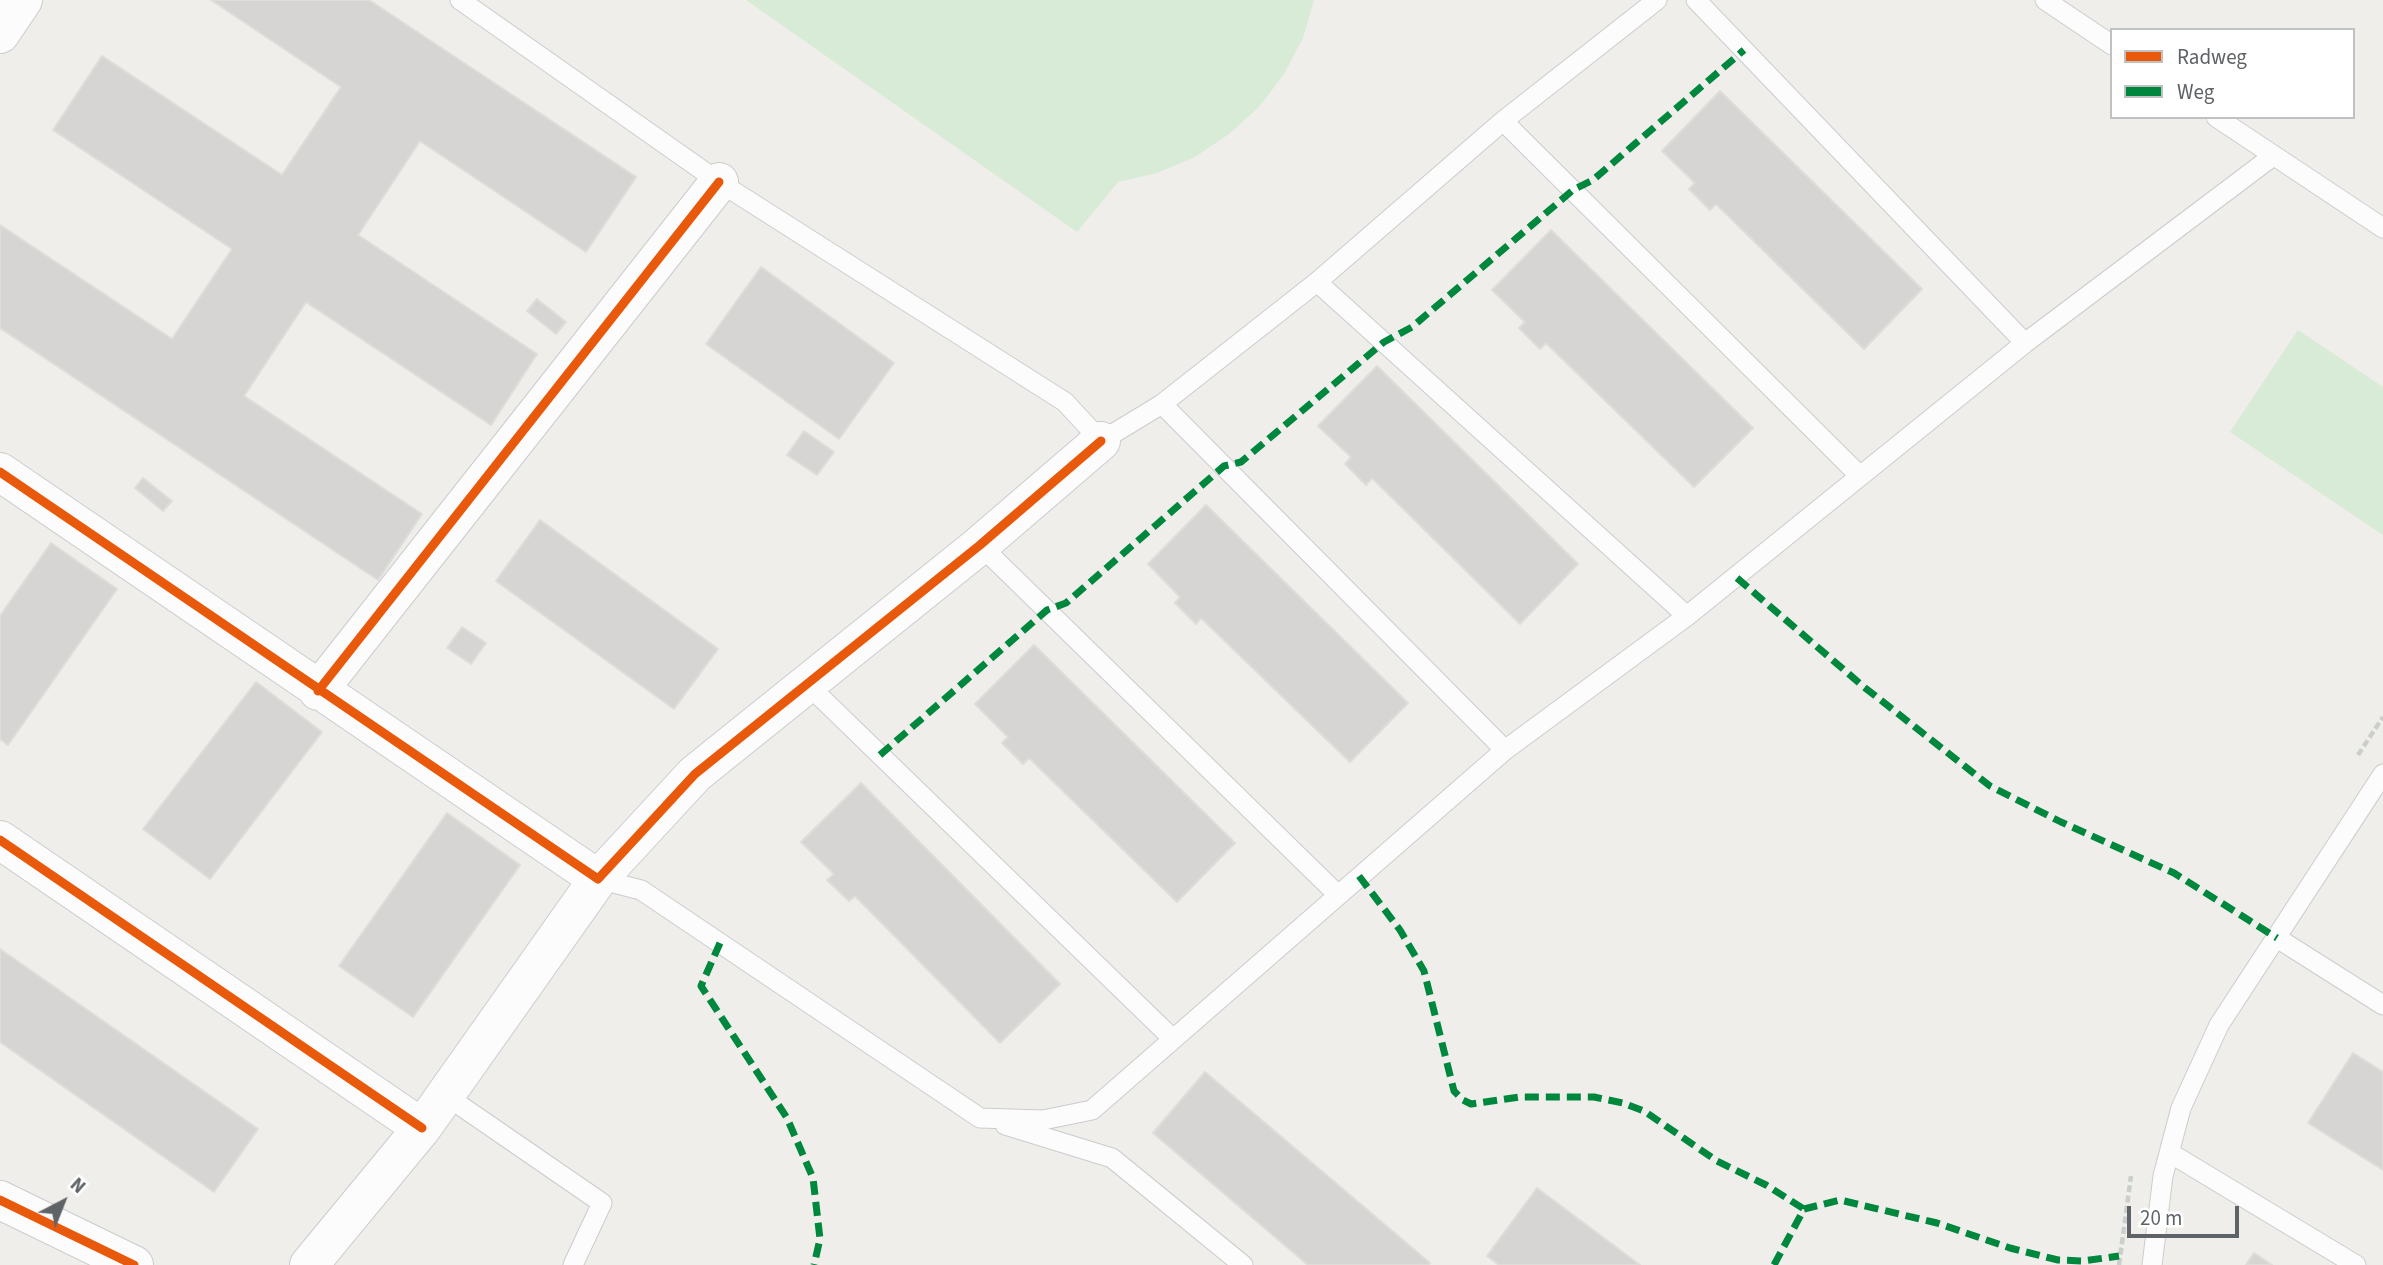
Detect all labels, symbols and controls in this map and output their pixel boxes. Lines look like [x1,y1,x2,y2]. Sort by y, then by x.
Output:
legend [2110,28,2355,119]
text: Radweg [2177,42,2247,72]
text: Weg [2177,77,2214,107]
north arrow [28,1167,98,1237]
text: N [64,1172,91,1200]
scale bar [2131,1192,2243,1236]
text: 20 m [2140,1203,2182,1233]

